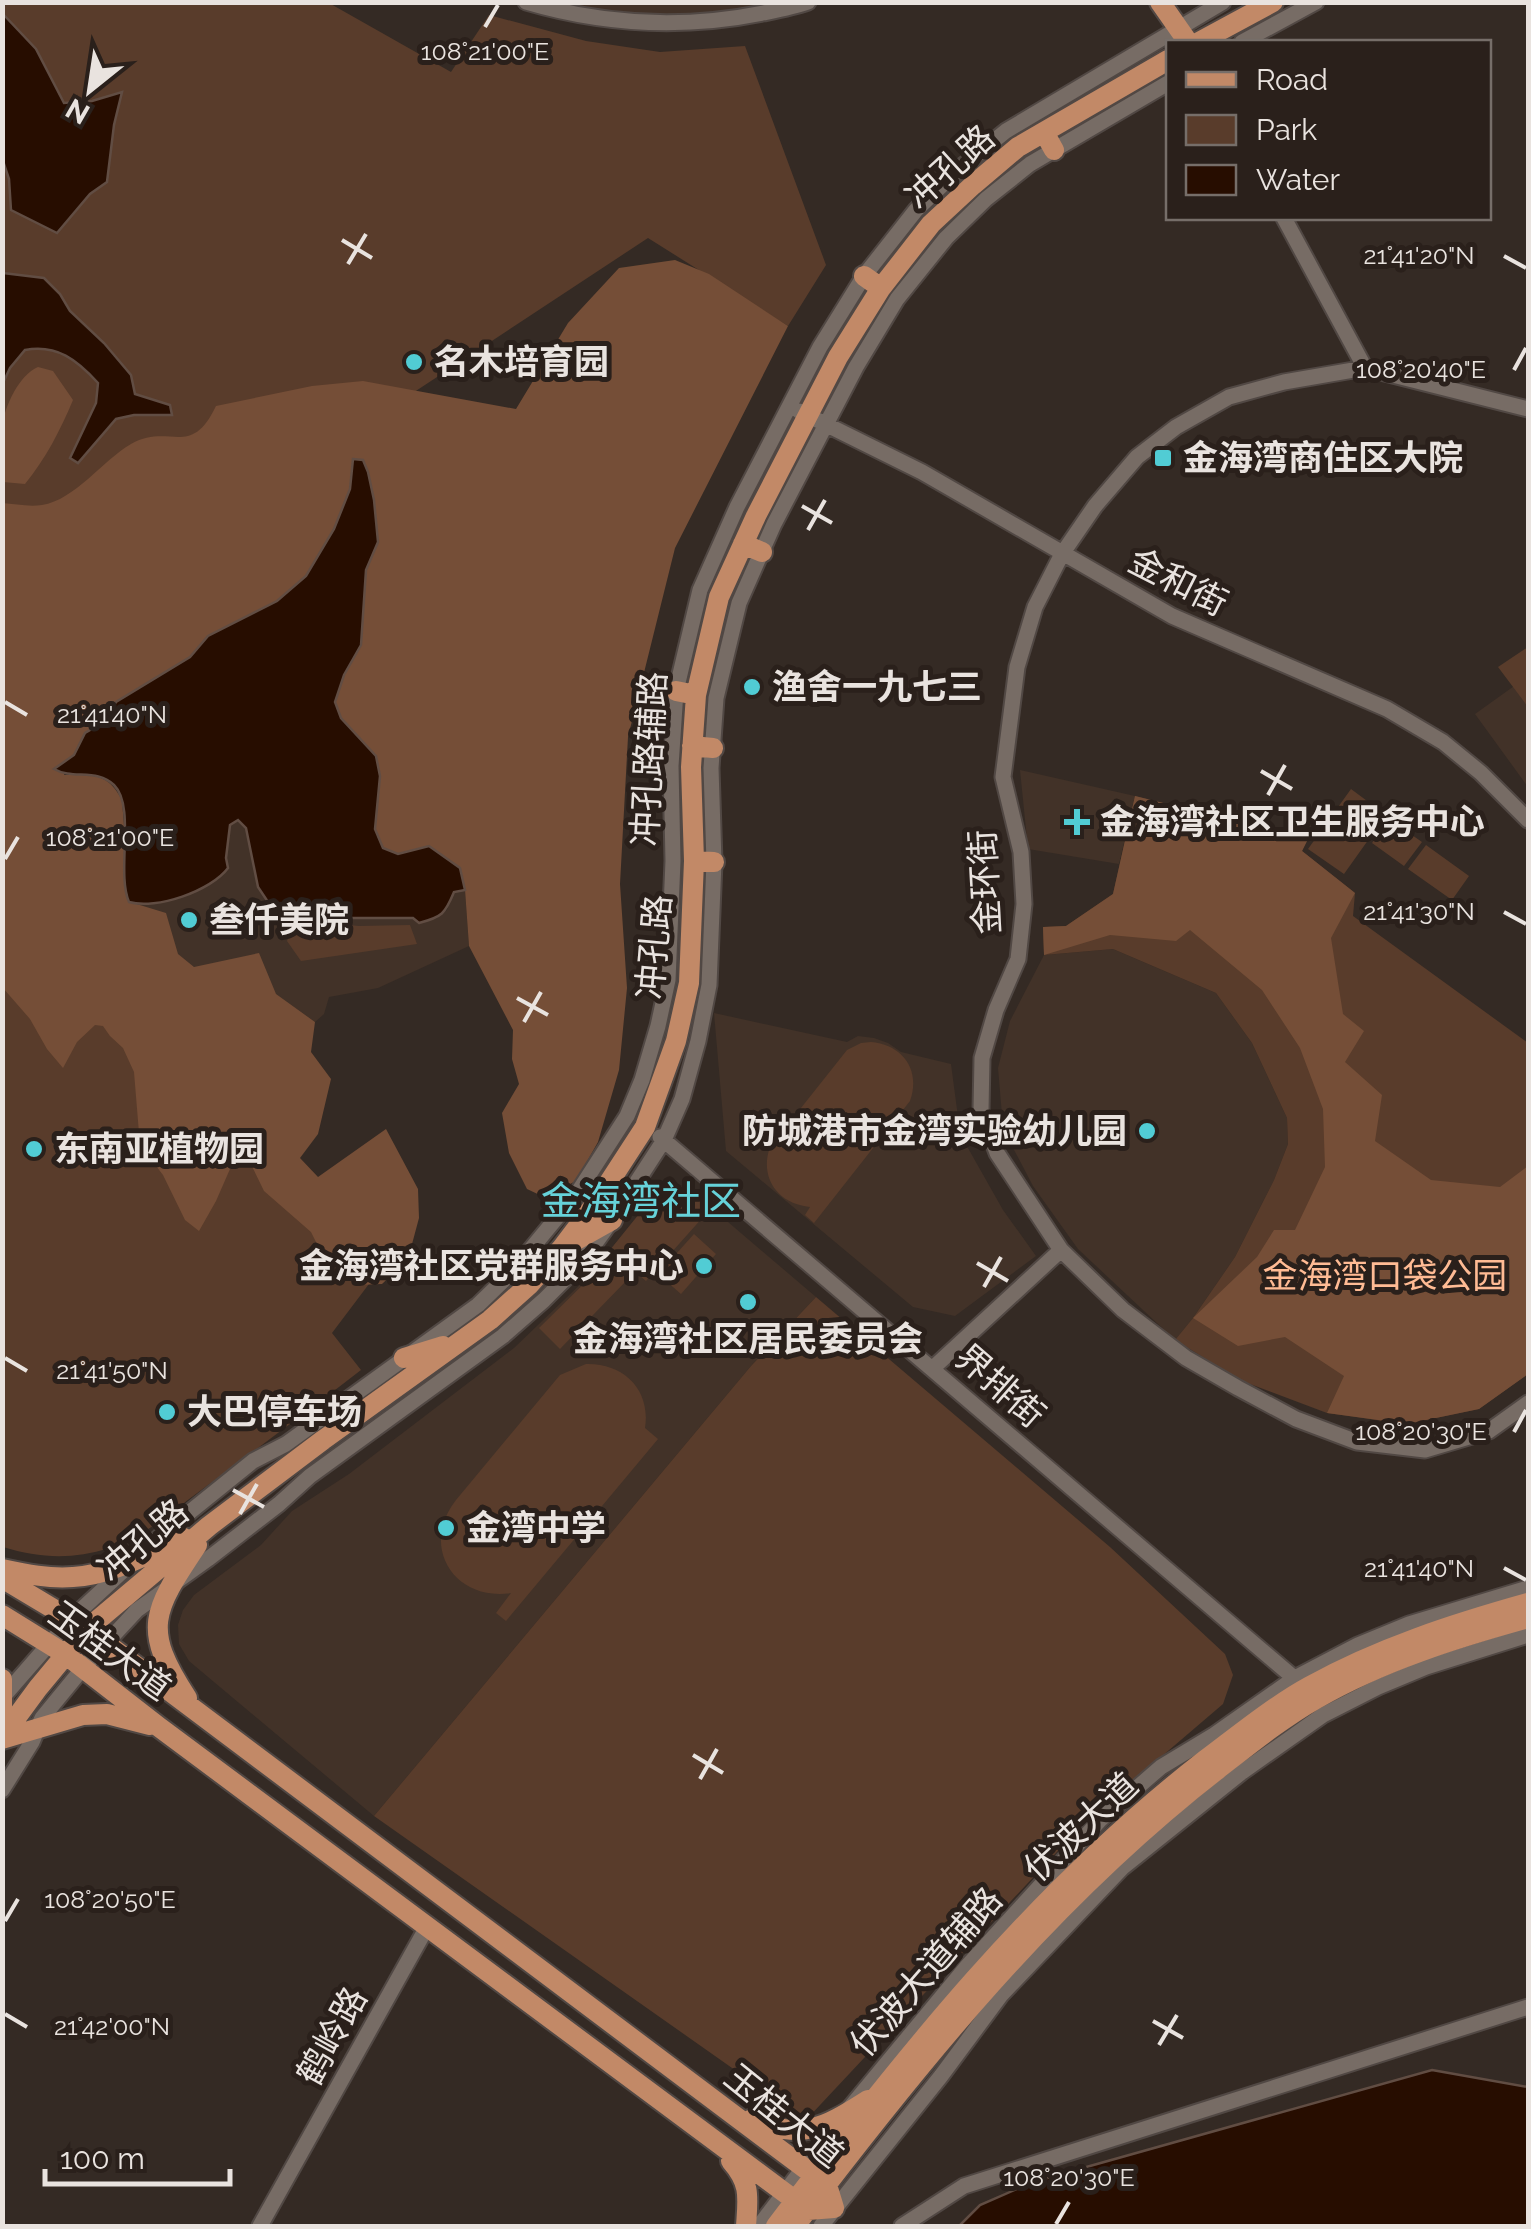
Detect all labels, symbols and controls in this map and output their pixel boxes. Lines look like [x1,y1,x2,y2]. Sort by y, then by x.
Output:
text: 108°21'00"E [421,36,549,66]
north arrow [40,40,140,140]
legend [1166,40,1491,220]
text: Road [1256,62,1328,97]
text: N [60,92,95,131]
text: Park [1256,112,1317,147]
street label: 冲孔路 [897,116,1002,217]
text: Water [1256,162,1340,197]
text: 21°41'20"N [1363,240,1475,270]
place label: 名木培育园 [434,341,609,382]
marker: 名木培育园 [403,351,425,373]
text: 108°20'40"E [1356,354,1486,384]
place label: 金海湾商住区大院 [1183,437,1463,478]
marker: 金海湾商住区大院 [1152,447,1174,469]
street label: 金和街 [1122,539,1234,624]
place label: 渔舍一九七三 [772,666,982,707]
street label: 冲孔路辅路 [623,671,674,847]
marker: 渔舍一九七三 [741,676,763,698]
text: 21°41'40"N [57,699,167,729]
place label: 金海湾社区卫生服务中心 [1100,801,1485,842]
marker: 金海湾社区卫生服务中心 [1064,809,1090,835]
text: 108°21'00"E [46,822,174,852]
street label: 金环街 [961,829,1008,936]
street label: 冲孔路 [629,893,679,1001]
text: 21°41'30"N [1363,896,1475,926]
place label: 叁仟美院 [209,899,349,940]
marker: 叁仟美院 [178,909,200,931]
place label: 防城港市金湾实验幼儿园 [742,1110,1127,1151]
marker: 防城港市金湾实验幼儿园 [1136,1120,1158,1142]
place label: 东南亚植物园 [54,1128,264,1169]
marker: 东南亚植物园 [23,1138,45,1160]
district label: 金海湾社区 [541,1177,741,1224]
place label: 金海湾社区党群服务中心 [299,1245,684,1286]
marker: 金海湾社区党群服务中心 [693,1255,715,1277]
park label: 金海湾口袋公园 [1262,1255,1508,1296]
marker: 金海湾社区居民委员会 [737,1291,759,1313]
place label: 金海湾社区居民委员会 [573,1318,923,1359]
street label: 界排街 [947,1336,1053,1436]
text: 21°41'50"N [56,1355,168,1385]
place label: 大巴停车场 [187,1391,362,1432]
marker: 大巴停车场 [156,1401,178,1423]
text: 108°20'30"E [1355,1416,1487,1446]
street label: 冲孔路 [89,1490,196,1589]
place label: 金湾中学 [466,1507,606,1548]
marker: 金湾中学 [435,1517,457,1539]
text: 21°41'40"N [1364,1553,1474,1583]
street label: 玉桂大道 [42,1593,179,1708]
street label: 伏波大道 [1015,1764,1146,1889]
street label: 伏波大道辅路 [841,1879,1010,2064]
text: 108°20'50"E [44,1884,176,1914]
street label: 鹤岭路 [288,1980,375,2092]
text: 21°42'00"N [54,2011,170,2041]
street label: 玉桂大道 [717,2056,852,2176]
scale bar [45,2124,230,2186]
text: 100 m [60,2141,145,2176]
text: 108°20'30"E [1003,2162,1135,2192]

